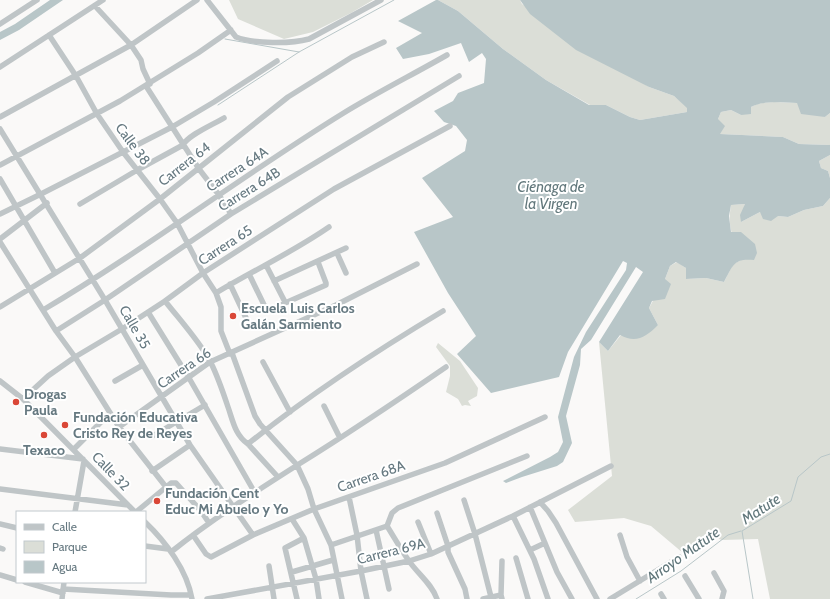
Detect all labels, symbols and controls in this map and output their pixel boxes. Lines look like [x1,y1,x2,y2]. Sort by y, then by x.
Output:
street label: Calle 38 [112,119,154,169]
street label: Carrera 64 [154,138,214,190]
street label: Carrera 64A [203,142,272,196]
street label: Carrera 64B [215,163,283,215]
water label: Ciénaga de la Virgen [517,178,585,213]
street label: Carrera 65 [195,221,255,269]
place label: Escuela Luis Carlos Galán Sarmiento [241,299,355,333]
street label: Calle 35 [115,302,155,352]
marker: Escuela Luis Carlos Galán Sarmiento [228,311,238,321]
street label: Carrera 66 [154,343,214,393]
place label: Drogas Paula [24,385,66,419]
marker: Drogas Paula [11,397,21,407]
place label: Fundación Educativa Cristo Rey de Reyes [73,408,198,442]
marker: Fundación Educativa Cristo Rey de Reyes [60,420,70,430]
marker: Texaco [39,430,49,440]
place label: Texaco [23,441,65,459]
street label: Calle 32 [88,448,134,494]
street label: Carrera 68A [335,456,408,496]
place label: Fundación Cent Educ Mi Abuelo y Yo [165,484,288,518]
water label: Matute [737,490,784,529]
marker: Fundación Cent Educ Mi Abuelo y Yo [152,496,162,506]
legend [16,511,146,583]
text: Calle [52,519,77,534]
water label: Arroyo Matute [642,523,723,587]
street label: Carrera 69A [355,534,427,568]
text: Parque [52,539,87,554]
text: Agua [52,559,78,574]

